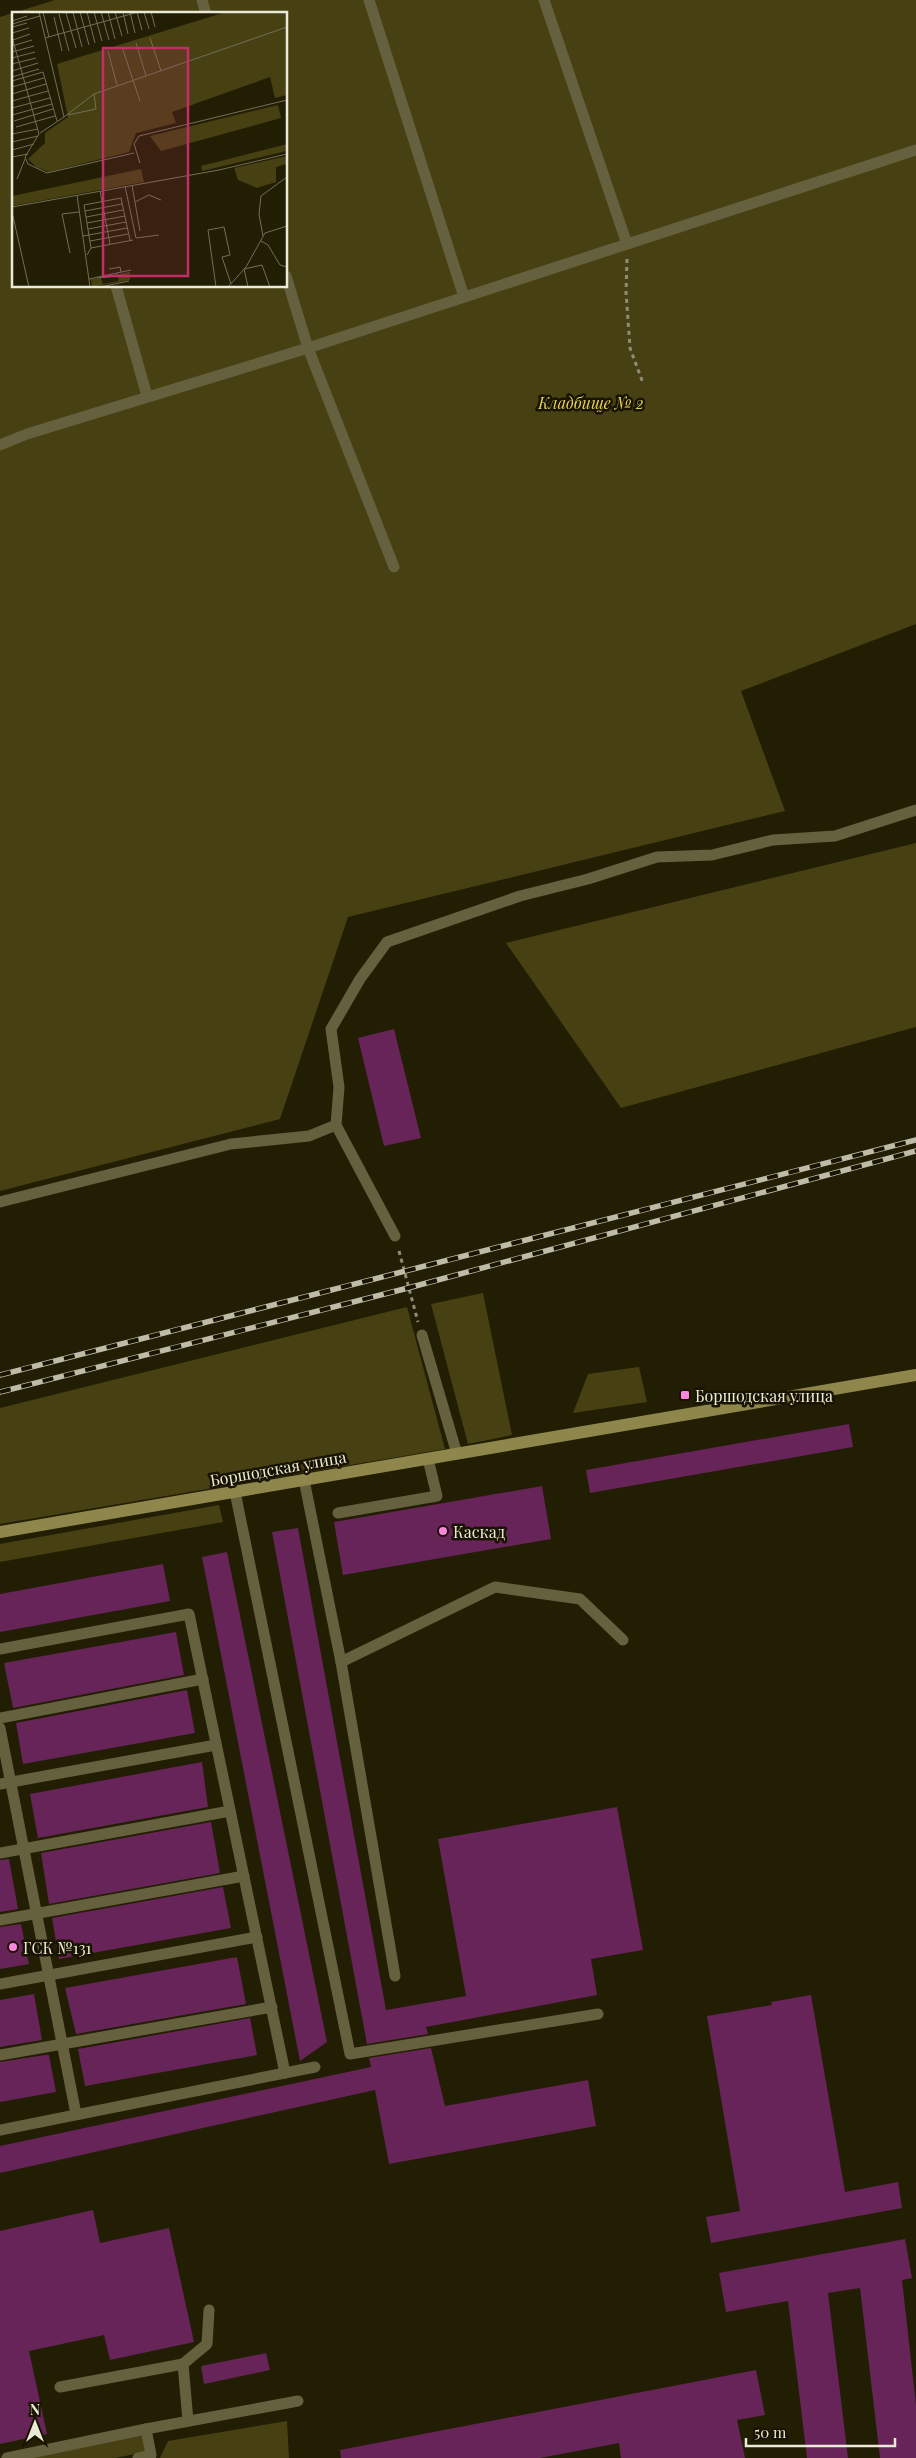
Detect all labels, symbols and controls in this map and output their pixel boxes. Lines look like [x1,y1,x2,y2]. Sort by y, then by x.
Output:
inset map [12,12,288,288]
park label: Кладбище № 2 [537,392,644,413]
place label: Боршодская улица [695,1385,833,1406]
marker: Боршодская улица [679,1389,691,1401]
street label: Боршодская улица [208,1446,348,1490]
place label: Каскад [453,1521,506,1542]
marker: Каскад [437,1525,449,1537]
place label: ГСК №131 [23,1937,92,1958]
marker: ГСК №131 [7,1941,19,1953]
north arrow [10,2398,60,2448]
text: N [30,2400,40,2419]
scale bar [746,2416,895,2448]
text: 50 m [754,2422,787,2442]

